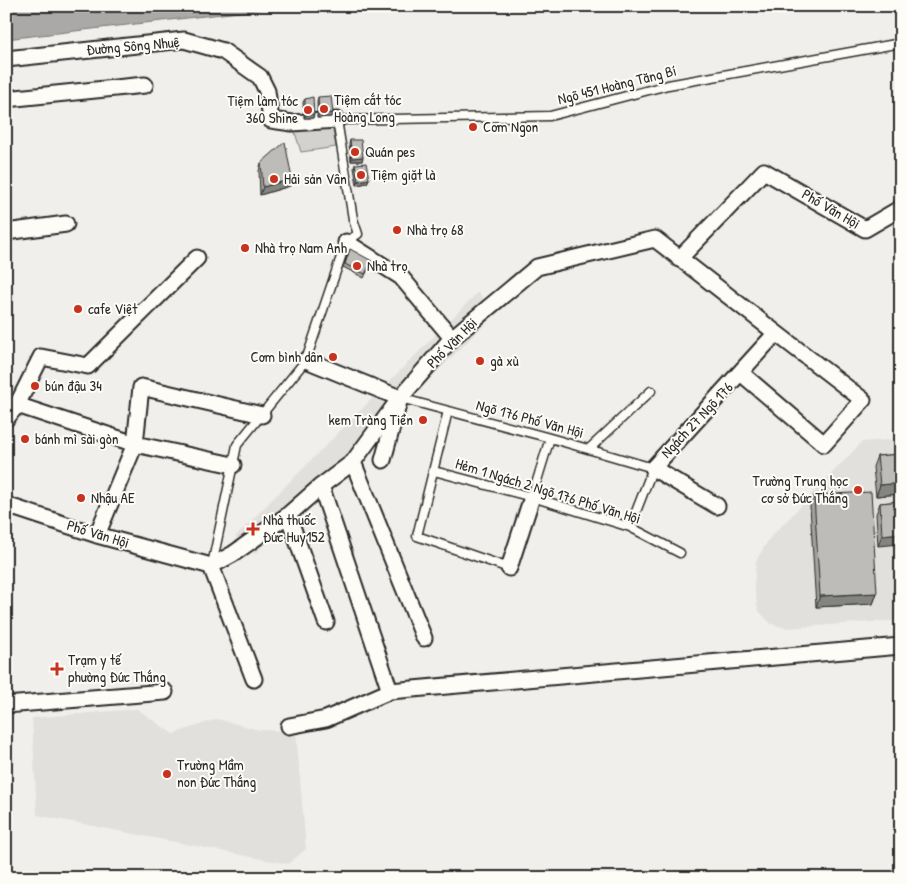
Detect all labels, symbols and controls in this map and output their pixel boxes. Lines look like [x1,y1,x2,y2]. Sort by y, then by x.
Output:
street label: Đường Sông Nhuệ [86,31,180,60]
street label: Ngõ 451 Hoàng Tăng Bí [555,60,678,109]
place label: Tiệm cắt tóc Hoàng Long [334,89,402,127]
place label: Tiệm làm tóc 360 Shine [227,90,298,128]
marker: Tiệm cắt tóc Hoàng Long [318,103,330,115]
marker: Tiệm làm tóc 360 Shine [302,104,314,116]
place label: Cơm Ngon [483,116,539,137]
marker: Cơm Ngon [467,121,479,133]
place label: Quán pes [365,141,415,162]
marker: Quán pes [349,146,361,158]
place label: Tiệm giặt là [371,164,436,185]
place label: Hải sản Vân [284,168,347,189]
marker: Tiệm giặt là [355,169,367,181]
marker: Hải sản Vân [268,173,280,185]
street label: Phố Văn Hội [798,183,864,234]
place label: Nhà trọ 68 [407,219,464,240]
marker: Nhà trọ 68 [391,224,403,236]
place label: Nhà trọ Nam Anh [255,237,347,258]
marker: Nhà trọ Nam Anh [239,242,251,254]
place label: Nhà trọ [367,255,408,276]
marker: Nhà trọ [351,260,363,272]
place label: cafe Việt [88,298,138,319]
marker: cafe Việt [72,303,84,315]
street label: Phố Văn Hội [422,313,482,373]
place label: Cơm bình dân [251,346,323,367]
place label: gà xù [490,350,519,371]
marker: Cơm bình dân [327,351,339,363]
marker: gà xù [474,355,486,367]
place label: bún đậu 34 [45,375,102,396]
street label: Ngách 27 Ngõ 176 [656,377,737,462]
marker: bún đậu 34 [29,380,41,392]
street label: Ngõ 176 Phố Văn Hội [474,394,586,443]
place label: kem Tràng Tiền [328,409,413,430]
marker: kem Tràng Tiền [417,414,429,426]
place label: bánh mì sài gòn [35,428,119,449]
marker: bánh mì sài gòn [19,433,31,445]
street label: Hẻm 1 Ngách 2 Ngõ 176 Phố Văn Hội [453,452,643,529]
place label: Trường Trung học cơ sở Đức Thắng [752,470,848,508]
marker: Trường Trung học cơ sở Đức Thắng [852,484,864,496]
place label: Nhậu AE [91,487,135,508]
marker: Nhậu AE [75,492,87,504]
place label: Nhà thuốc Đức Huy152 [263,509,325,547]
street label: Phố Văn Hội [64,514,132,553]
marker: Nhà thuốc Đức Huy152 [247,523,259,535]
place label: Trạm y tế phường Đức Thắng [68,649,166,687]
marker: Trạm y tế phường Đức Thắng [50,662,64,676]
place label: Trường Mầm non Đức Thắng [177,754,257,792]
marker: Trường Mầm non Đức Thắng [161,768,173,780]

